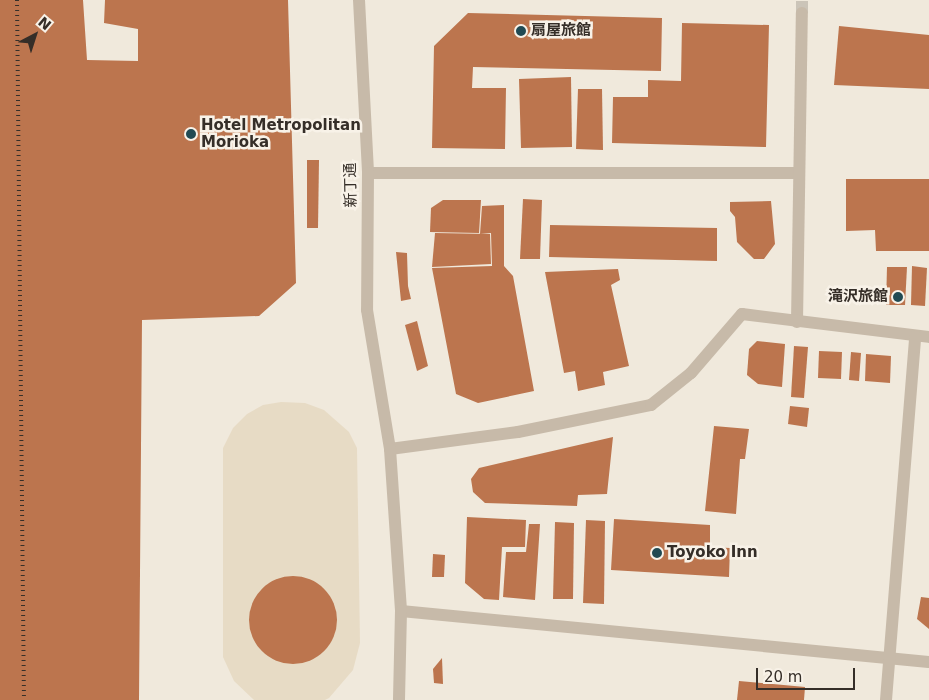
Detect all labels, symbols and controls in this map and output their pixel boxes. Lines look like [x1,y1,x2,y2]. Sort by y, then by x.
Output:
north arrow [10,10,60,60]
text: N [35,14,54,33]
place label: 扇屋旅館 [531,22,591,40]
marker: 扇屋旅館 [515,25,527,37]
place label: Hotel Metropolitan Morioka [201,116,361,151]
marker: Hotel Metropolitan Morioka [185,128,197,140]
street label: 新丁通 [342,162,360,208]
place label: 滝沢旅館 [828,288,888,306]
marker: 滝沢旅館 [892,291,904,303]
place label: Toyoko Inn [667,544,758,562]
marker: Toyoko Inn [651,547,663,559]
scale bar [759,658,858,690]
text: 20 m [764,668,802,686]

